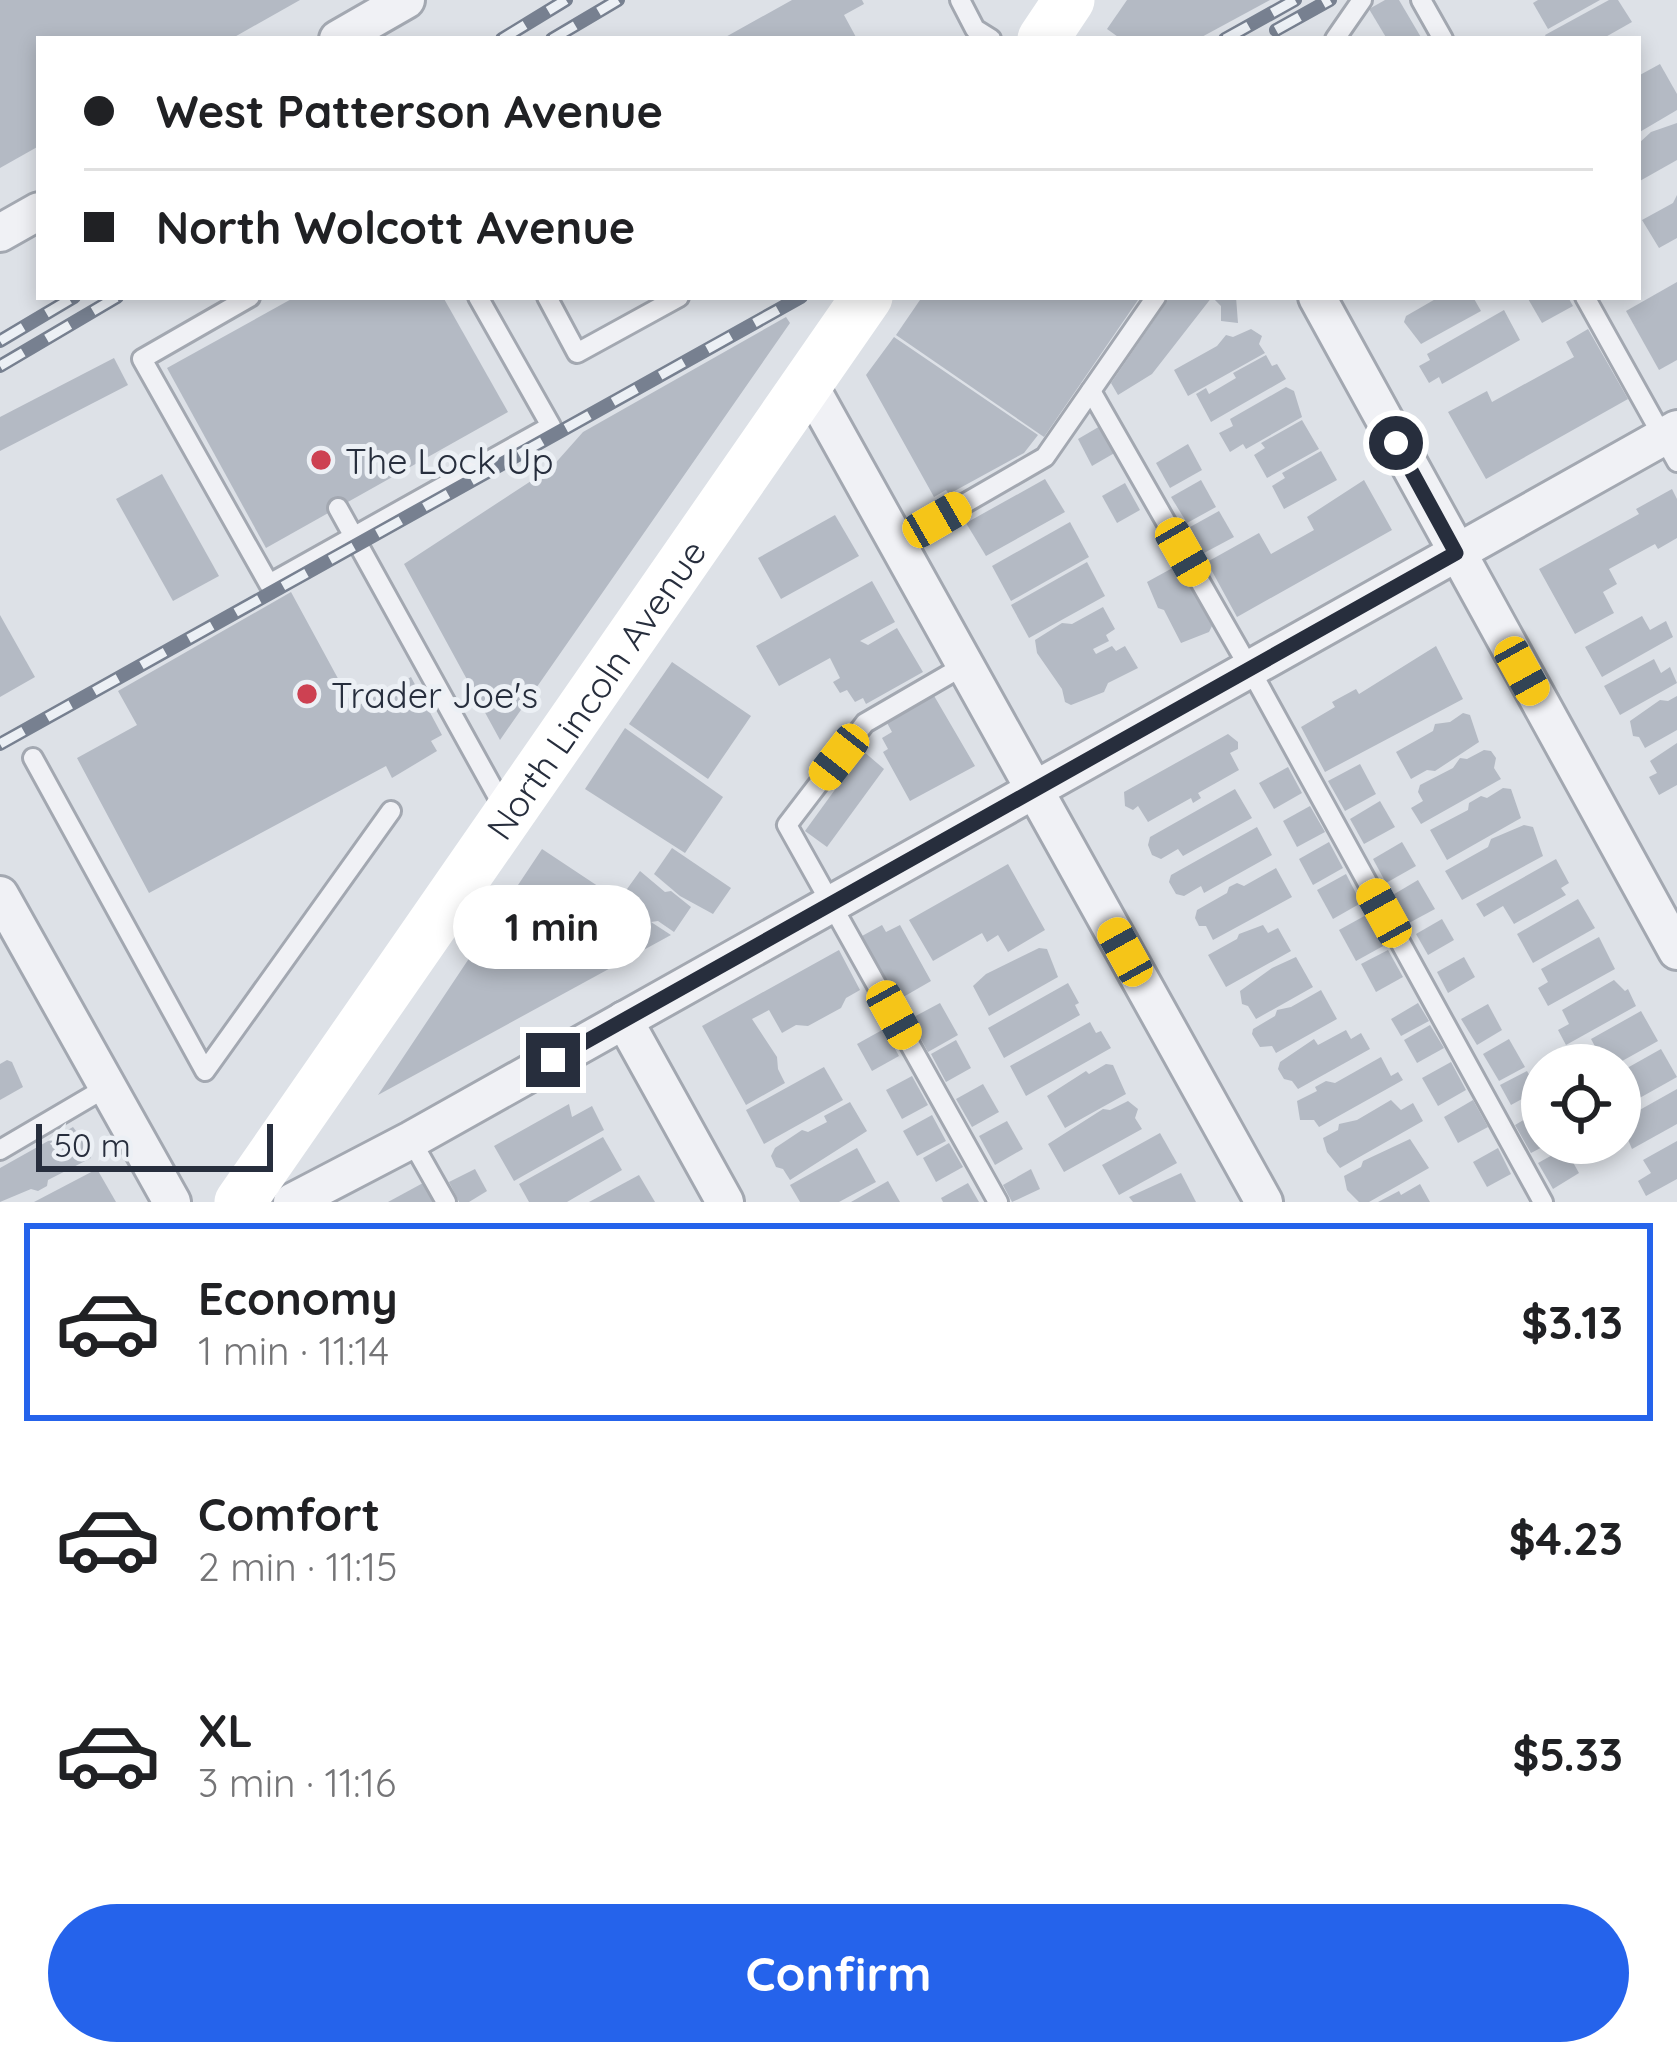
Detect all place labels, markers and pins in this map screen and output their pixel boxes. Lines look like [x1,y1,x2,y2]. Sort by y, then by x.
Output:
place label: The Lock Up [345,438,553,483]
marker: The Lock Up [308,447,334,473]
place label: Trader Joe's [331,672,538,717]
marker: Trader Joe's [294,681,320,707]

